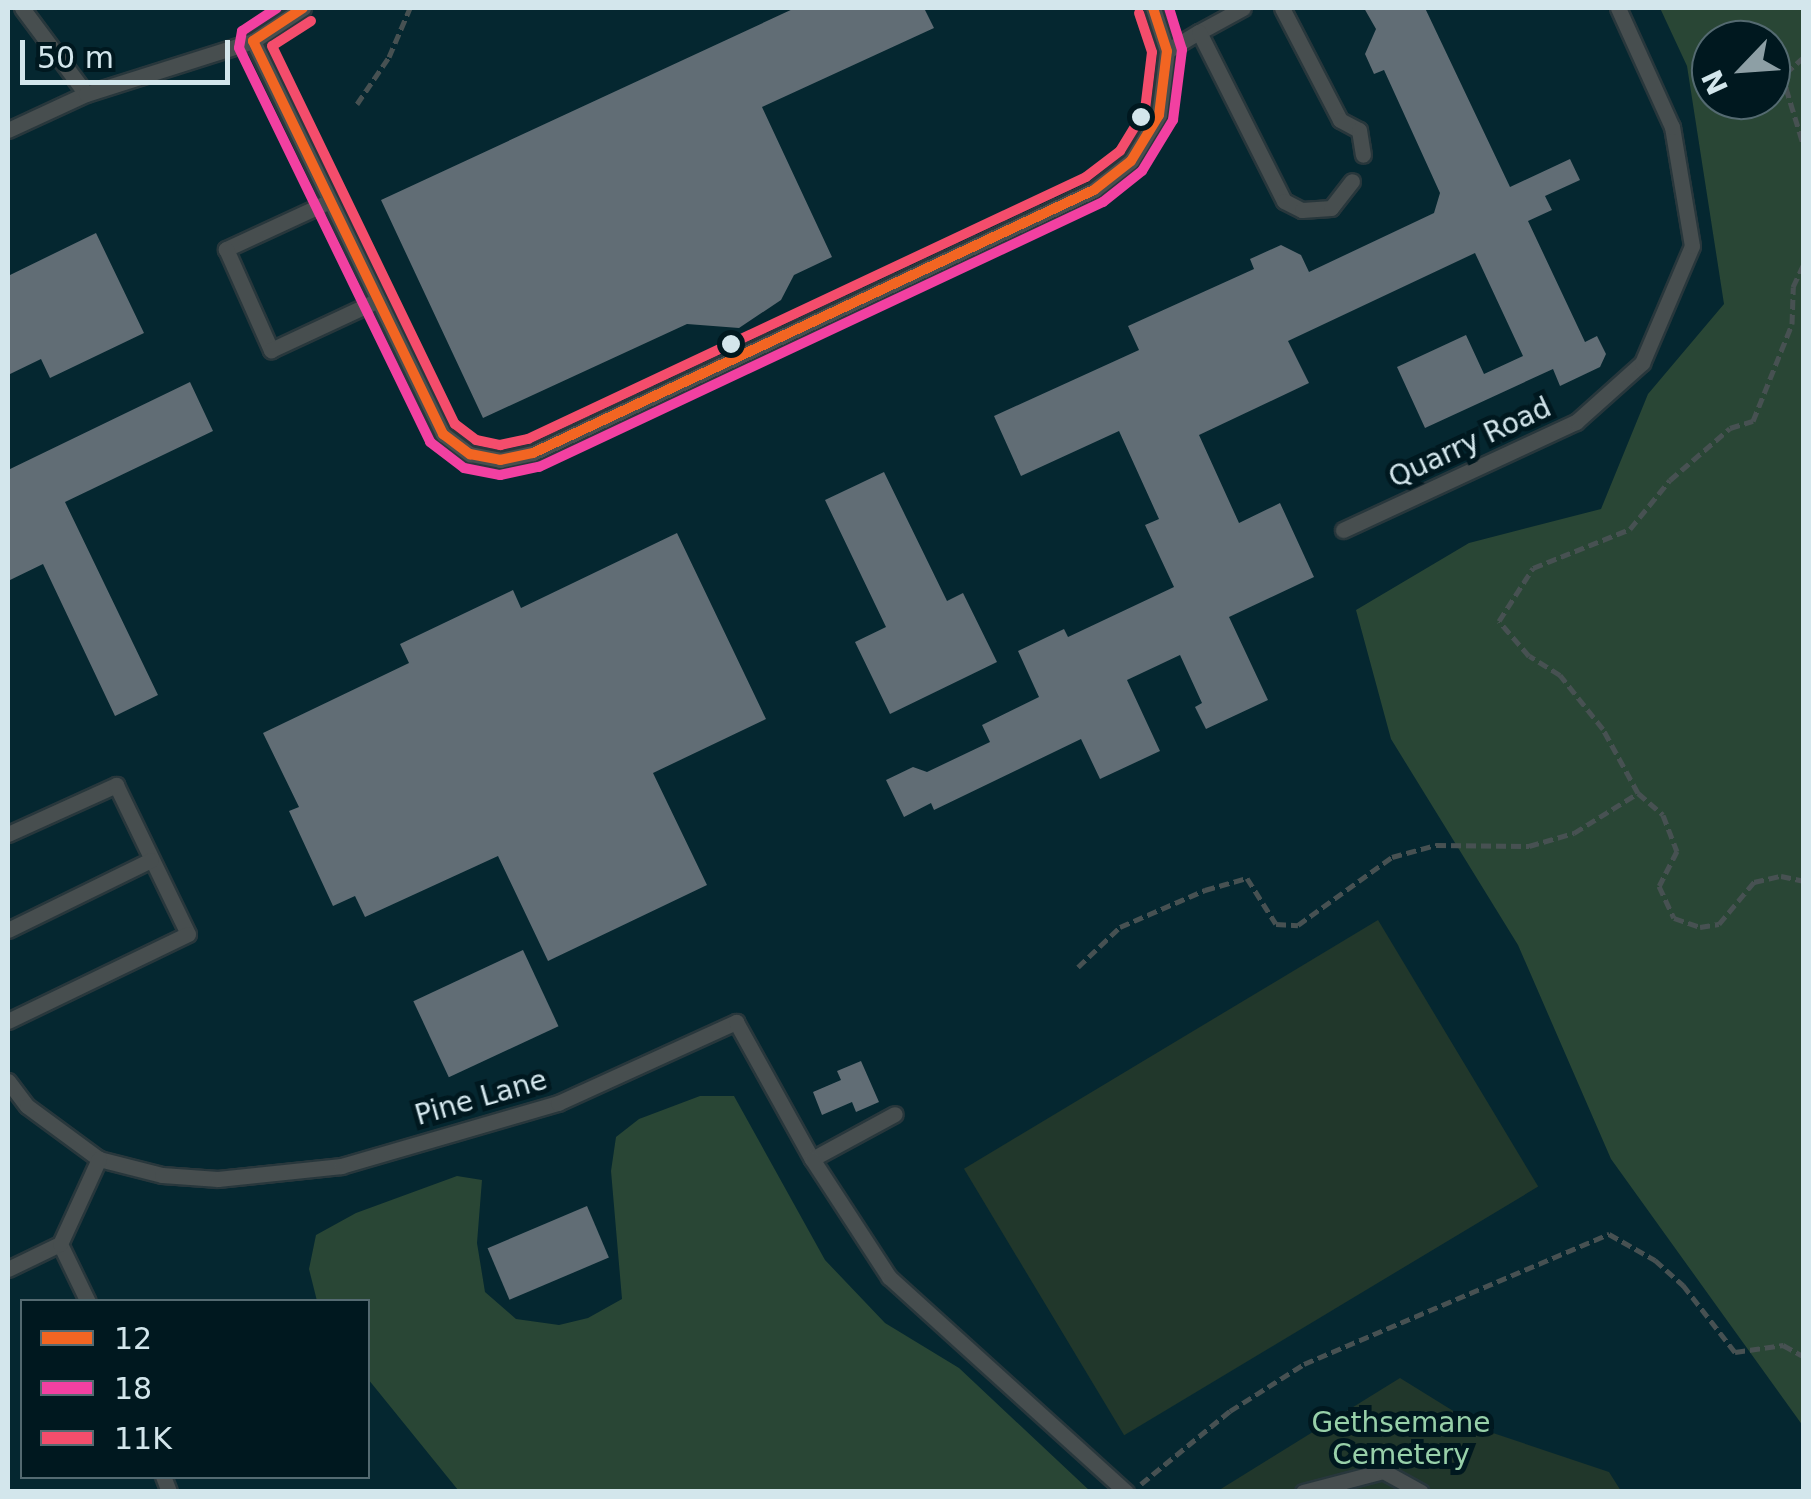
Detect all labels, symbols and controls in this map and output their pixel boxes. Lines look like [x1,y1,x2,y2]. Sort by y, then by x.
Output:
scale bar [25,20,235,82]
north arrow [1691,20,1791,120]
text: 50 m [37,40,114,75]
text: N [1695,64,1735,100]
unlabelled marker [1131,107,1151,127]
unlabelled marker [721,334,741,354]
street label: Quarry Road [1384,391,1556,495]
street label: Pine Lane [411,1063,551,1133]
legend [20,1299,370,1479]
text: 12 [114,1321,152,1356]
text: 18 [114,1371,152,1406]
park label: Gethsemane Cemetery [1312,1406,1490,1472]
text: 11K [114,1421,172,1456]

